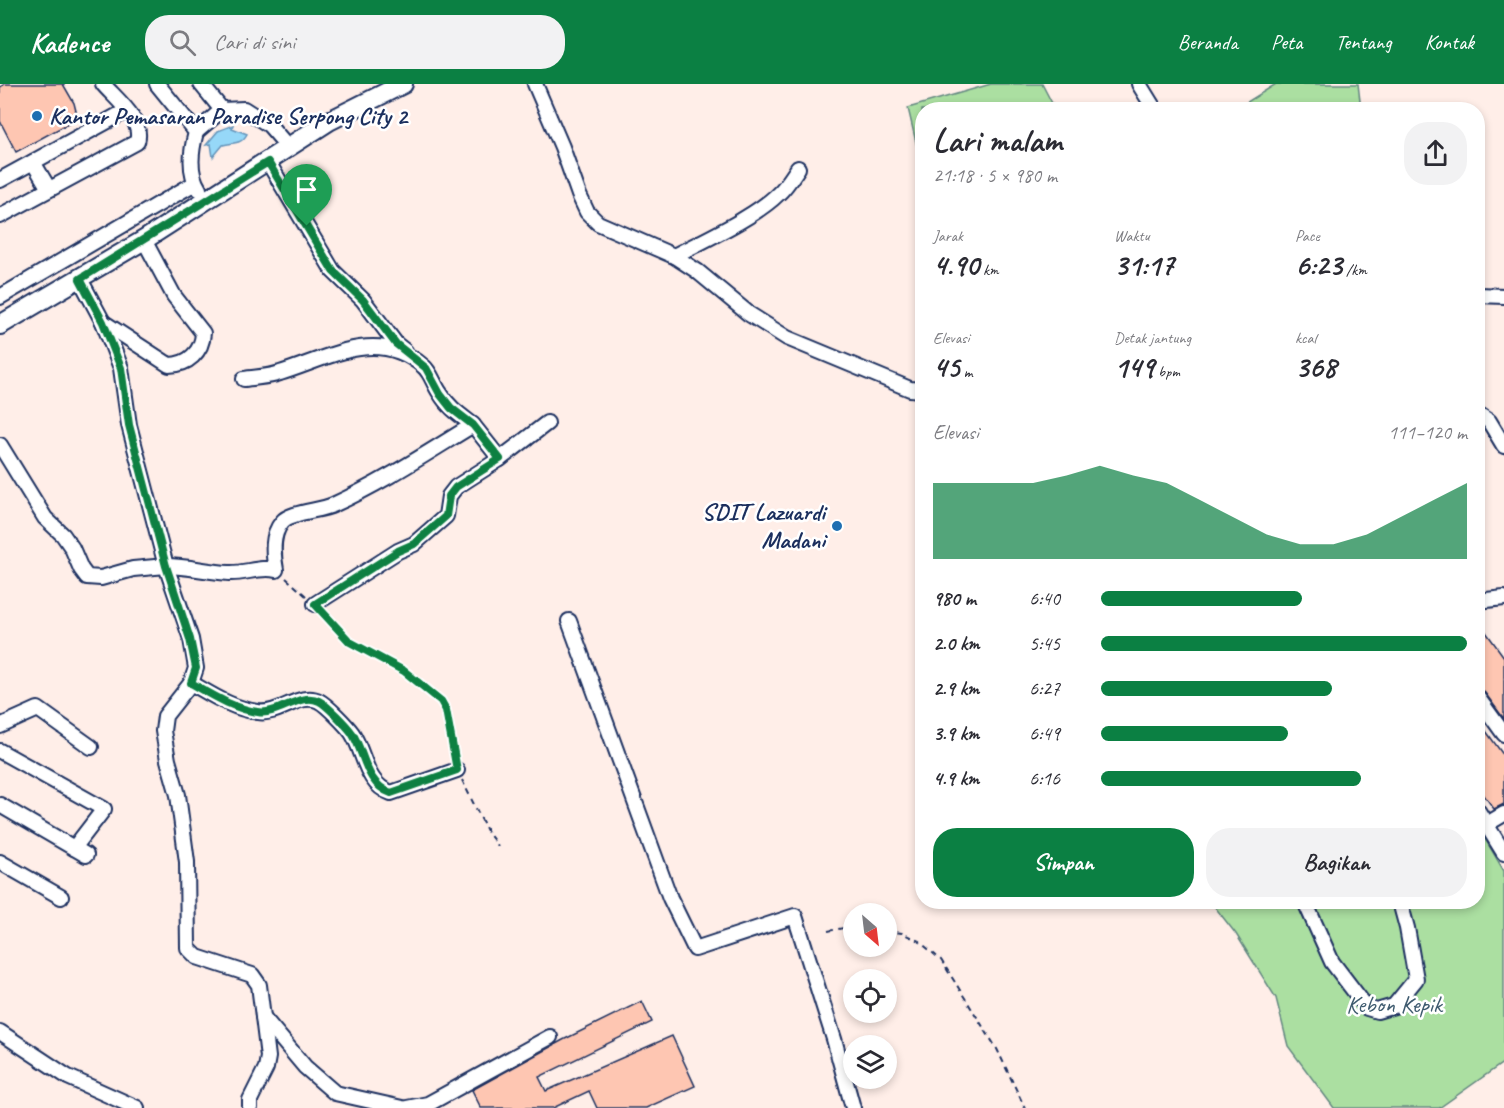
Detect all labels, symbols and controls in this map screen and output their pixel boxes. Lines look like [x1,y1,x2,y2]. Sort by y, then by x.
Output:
search box [145,15,565,69]
text: Kadence [30,25,109,60]
icon: search [166,26,199,59]
text: Cari di sini [214,28,295,56]
text: Beranda [1178,29,1238,55]
text: Peta [1271,29,1302,55]
text: Tentang [1335,29,1392,55]
text: Kontak [1425,29,1474,55]
place label: Kantor Pemasaran Paradise Serpong City 2 [49,101,409,131]
marker: Kantor Pemasaran Paradise Serpong City 2 [30,109,44,123]
text: Lari malam [933,119,1062,161]
button: share [1404,122,1467,185]
text: 21:18 · 5 × 980 m [933,163,1057,188]
pin [281,164,332,226]
icon: arrive [290,173,323,206]
text: Jarak [933,226,963,246]
text: Waktu [1114,226,1150,246]
text: Pace [1295,226,1320,246]
text: 4.90 [933,246,979,284]
text: 31:17 [1114,246,1174,284]
text: 6:23 [1295,246,1342,284]
text: km [979,260,999,280]
text: /km [1342,260,1367,280]
text: Elevasi [933,328,970,348]
text: Detak jantung [1114,328,1191,348]
text: kcal [1295,328,1316,348]
text: 45 [933,348,960,386]
text: 149 [1114,348,1154,386]
text: 368 [1295,348,1336,386]
text: m [960,362,972,382]
text: bpm [1154,362,1180,382]
text: Elevasi [933,420,979,445]
text: 111–120 m [1388,420,1467,445]
place label: SDIT Lazuardi Madani [702,497,828,555]
marker: SDIT Lazuardi Madani [830,519,844,533]
text: 980 m [933,586,976,611]
text: 6:40 [1029,586,1060,611]
text: 2.0 km [933,631,980,656]
text: 5:45 [1029,631,1060,656]
text: 2.9 km [933,676,979,701]
text: 6:27 [1029,676,1060,701]
text: 3.9 km [933,721,979,746]
text: 6:49 [1029,721,1060,746]
text: 4.9 km [933,766,979,791]
text: 6:16 [1029,766,1060,791]
button: Simpan [933,828,1194,897]
button: Bagikan [1206,828,1467,897]
north arrow [843,903,897,957]
map controls [843,903,897,1089]
button: locate [843,969,897,1023]
park label: Kebon Kepik [1346,989,1444,1019]
button: layers [843,1035,897,1089]

